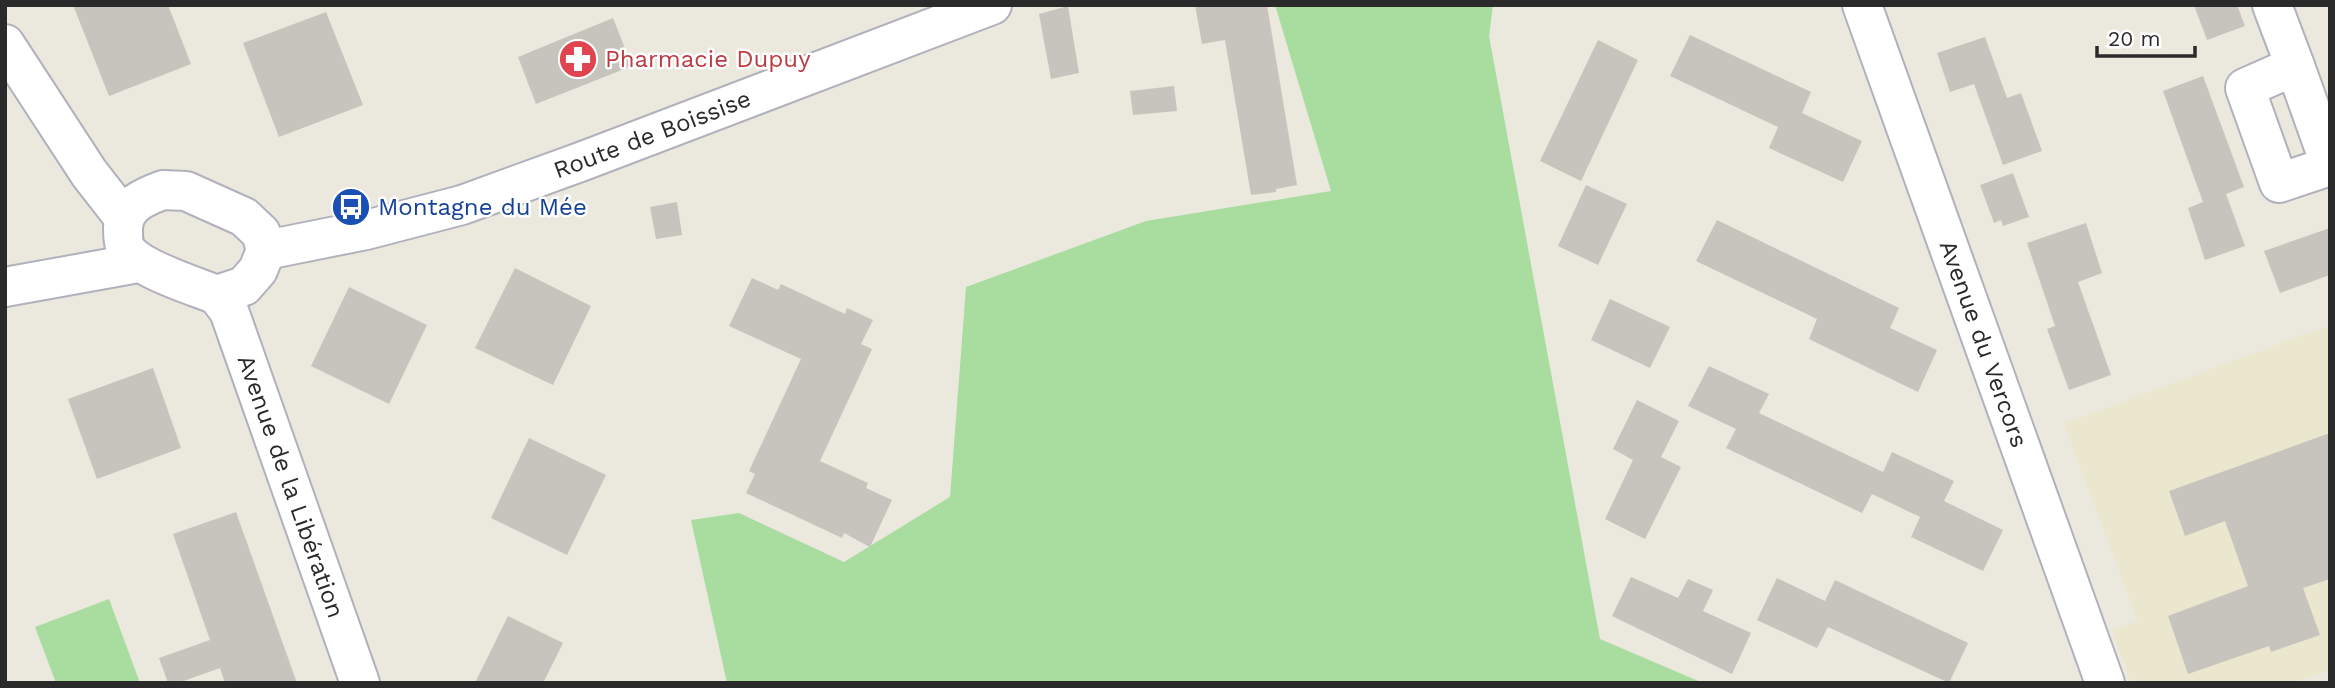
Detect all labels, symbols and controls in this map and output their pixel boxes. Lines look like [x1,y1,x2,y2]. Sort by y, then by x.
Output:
scale bar [2097,14,2195,58]
text: 20 m [2108,26,2160,51]
pharmacy icon: Pharmacie Dupuy [557,38,599,80]
place label: Pharmacie Dupuy [605,45,811,73]
street label: Route de Boissise [550,84,755,185]
bus stop icon: Montagne du Mée [330,186,372,228]
place label: Montagne du Mée [378,193,587,221]
street label: Avenue du Vercors [1934,237,2033,451]
street label: Avenue de la Libération [232,351,350,622]

